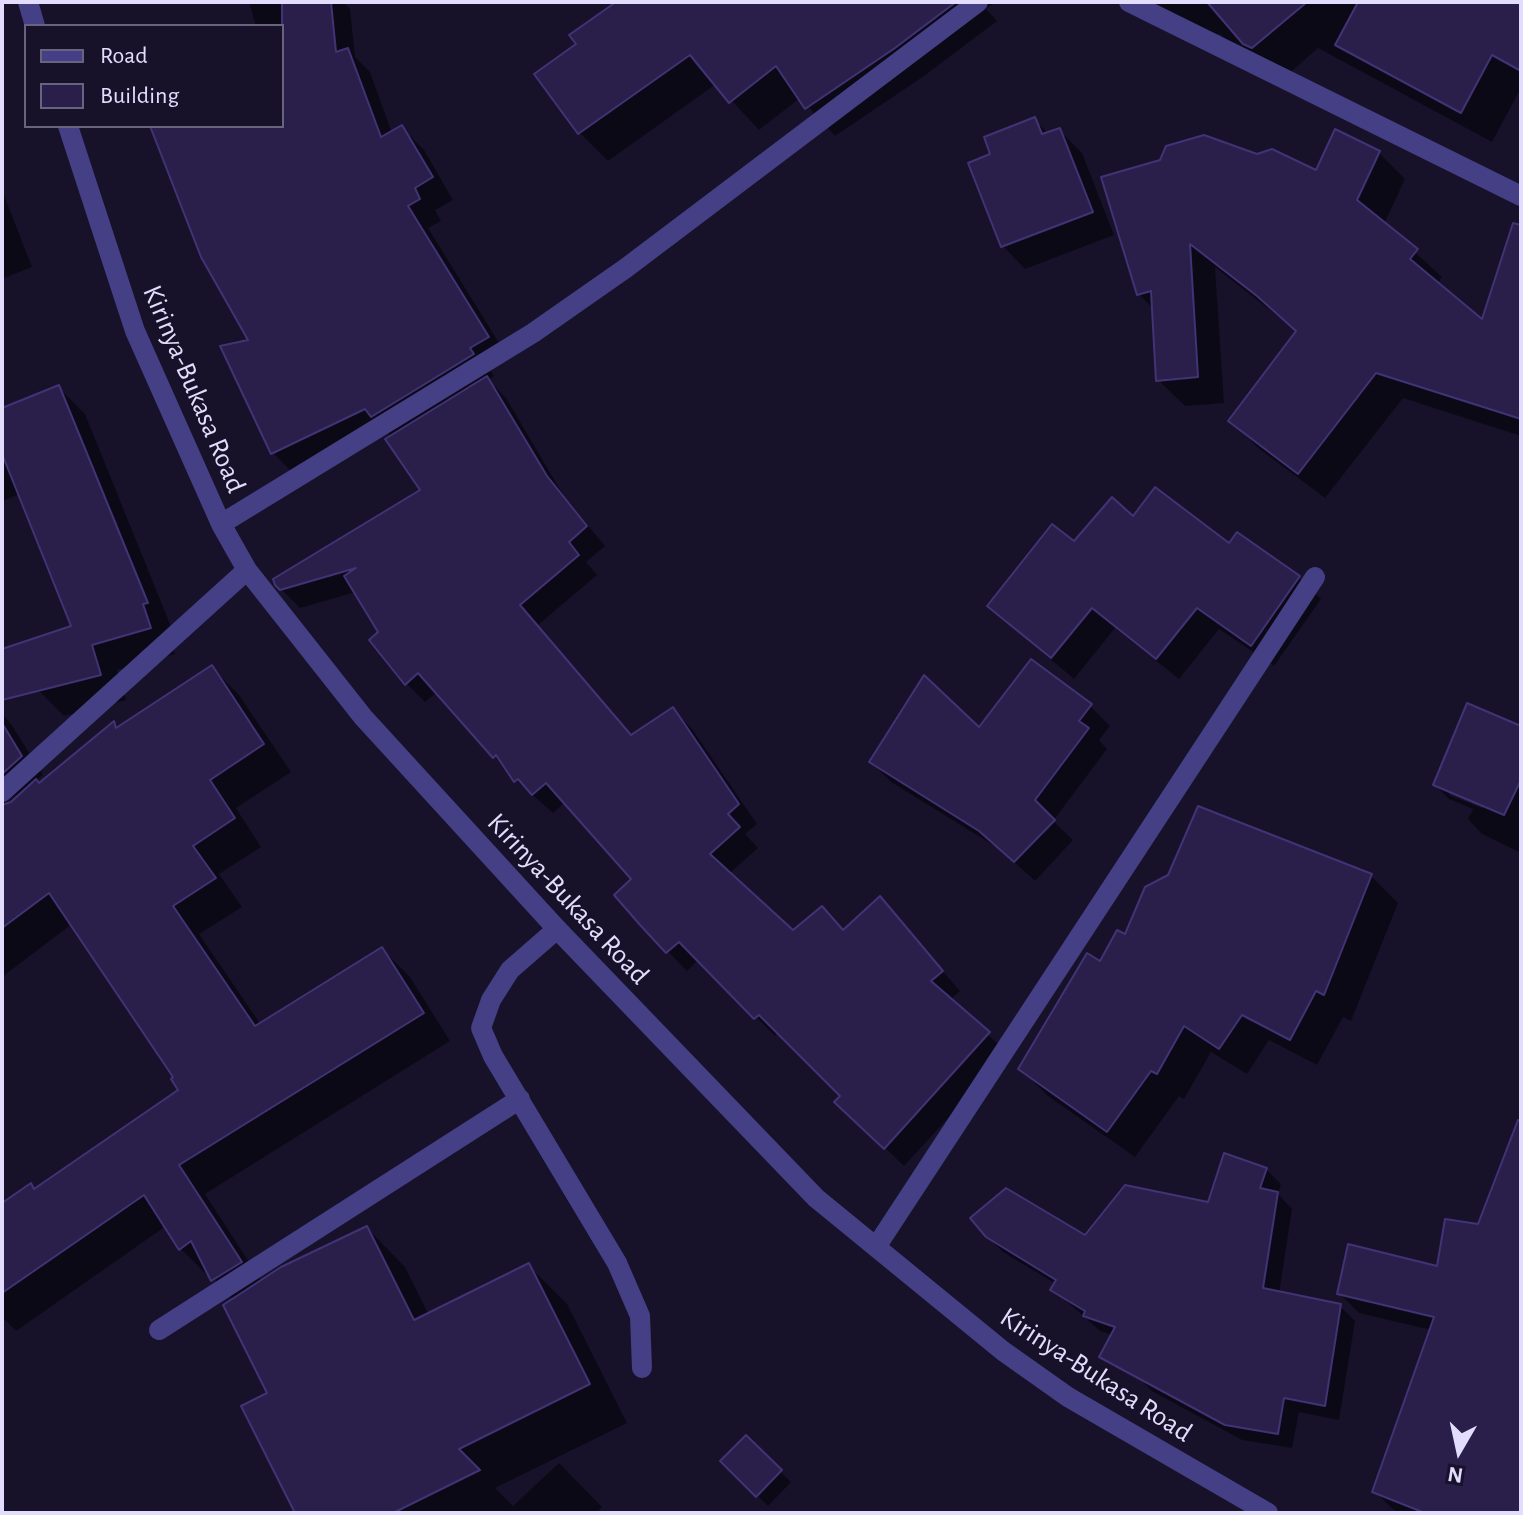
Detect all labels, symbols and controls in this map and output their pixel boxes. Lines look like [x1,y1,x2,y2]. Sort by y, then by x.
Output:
legend [24,24,284,128]
text: Road [100,44,148,68]
text: Building [100,84,179,108]
street label: Kirinya-Bukasa Road [135,280,253,498]
street label: Kirinya-Bukasa Road [480,806,656,992]
street label: Kirinya-Bukasa Road [994,1300,1198,1450]
north arrow [1419,1411,1499,1491]
text: N [1446,1463,1465,1487]

